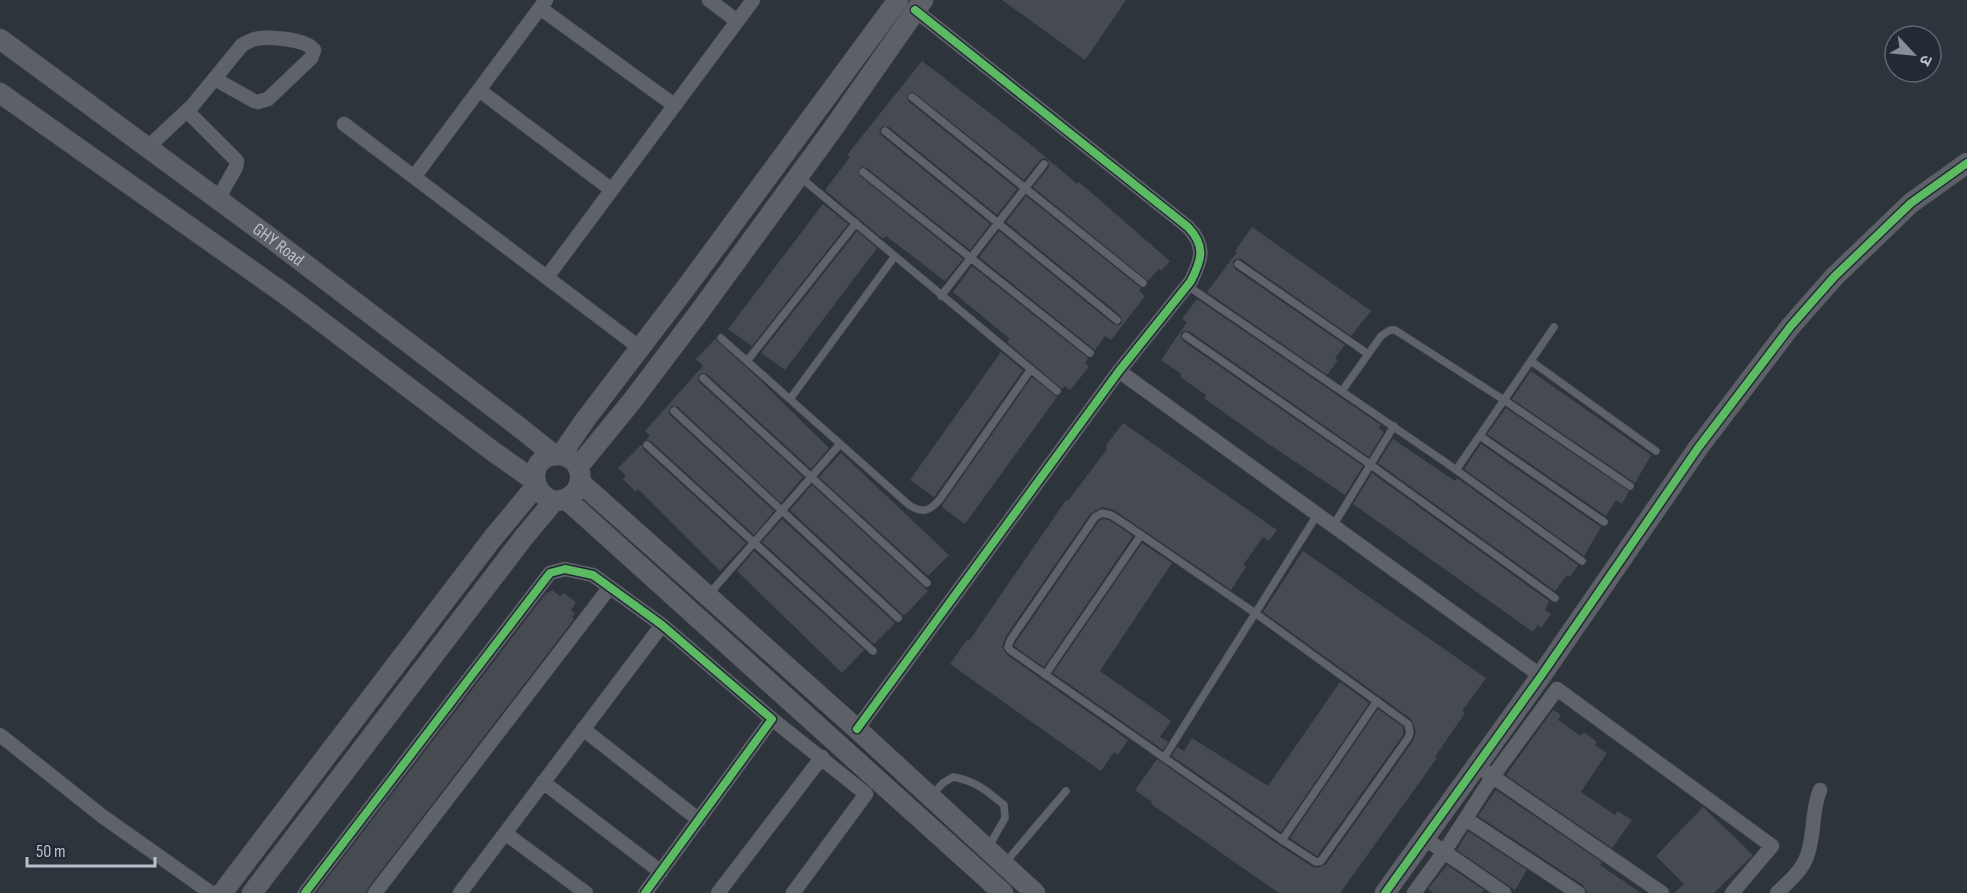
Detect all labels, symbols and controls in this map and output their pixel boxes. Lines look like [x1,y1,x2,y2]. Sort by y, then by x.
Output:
north arrow [1883,24,1943,84]
text: उ [1914,52,1936,69]
street label: GHY Road [249,219,308,271]
scale bar [27,830,154,868]
text: 50 m [36,841,66,862]

